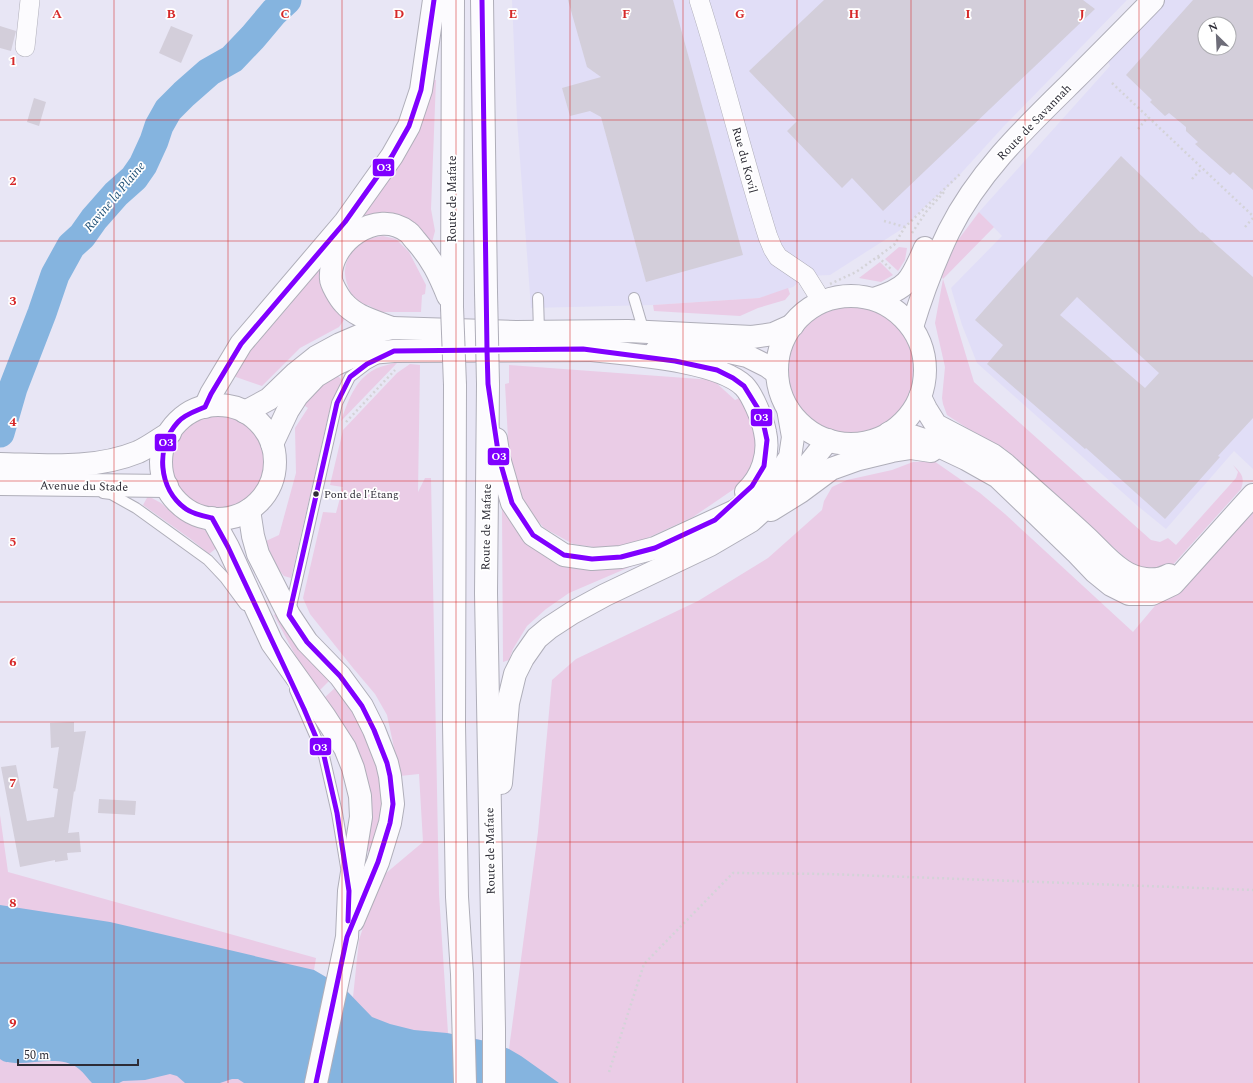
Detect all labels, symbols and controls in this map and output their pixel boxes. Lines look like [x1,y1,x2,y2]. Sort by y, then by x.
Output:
text: A [52,4,62,24]
text: B [166,4,176,24]
text: C [280,4,290,24]
text: D [394,4,404,24]
text: E [509,4,518,24]
text: F [622,4,630,24]
text: G [735,4,745,24]
text: H [849,4,860,24]
text: I [965,4,971,24]
text: J [1079,4,1085,24]
north arrow [1197,16,1237,56]
text: N [1206,18,1221,37]
text: 1 [9,51,17,71]
street label: Route de Savannah [993,80,1076,165]
street label: Rue du Kovil [727,125,762,195]
street label: Route de Mafate [443,155,462,243]
water label: Ravine la Plaine [79,157,150,236]
line badge: O3 [372,158,395,177]
text: O3 [377,159,391,176]
text: 2 [9,171,17,191]
text: 3 [9,291,17,311]
line badge: O3 [750,408,773,427]
text: O3 [754,409,768,426]
text: 4 [9,412,17,432]
line badge: O3 [154,433,177,452]
text: O3 [159,434,173,451]
line badge: O3 [487,447,510,466]
text: O3 [492,448,506,465]
street label: Avenue du Stade [40,476,128,497]
street label: Route de Mafate [476,483,497,571]
place label: Pont de l'Étang [324,486,399,503]
marker: Pont de l'Étang [311,489,321,499]
text: 5 [9,532,17,552]
text: 6 [9,652,17,672]
line badge: O3 [309,737,332,756]
text: O3 [313,739,327,756]
text: 7 [9,773,17,793]
street label: Route de Mafate [480,807,501,895]
text: 8 [9,893,17,913]
text: 9 [9,1013,17,1033]
scale bar [18,1041,138,1067]
text: 50 m [24,1046,49,1065]

